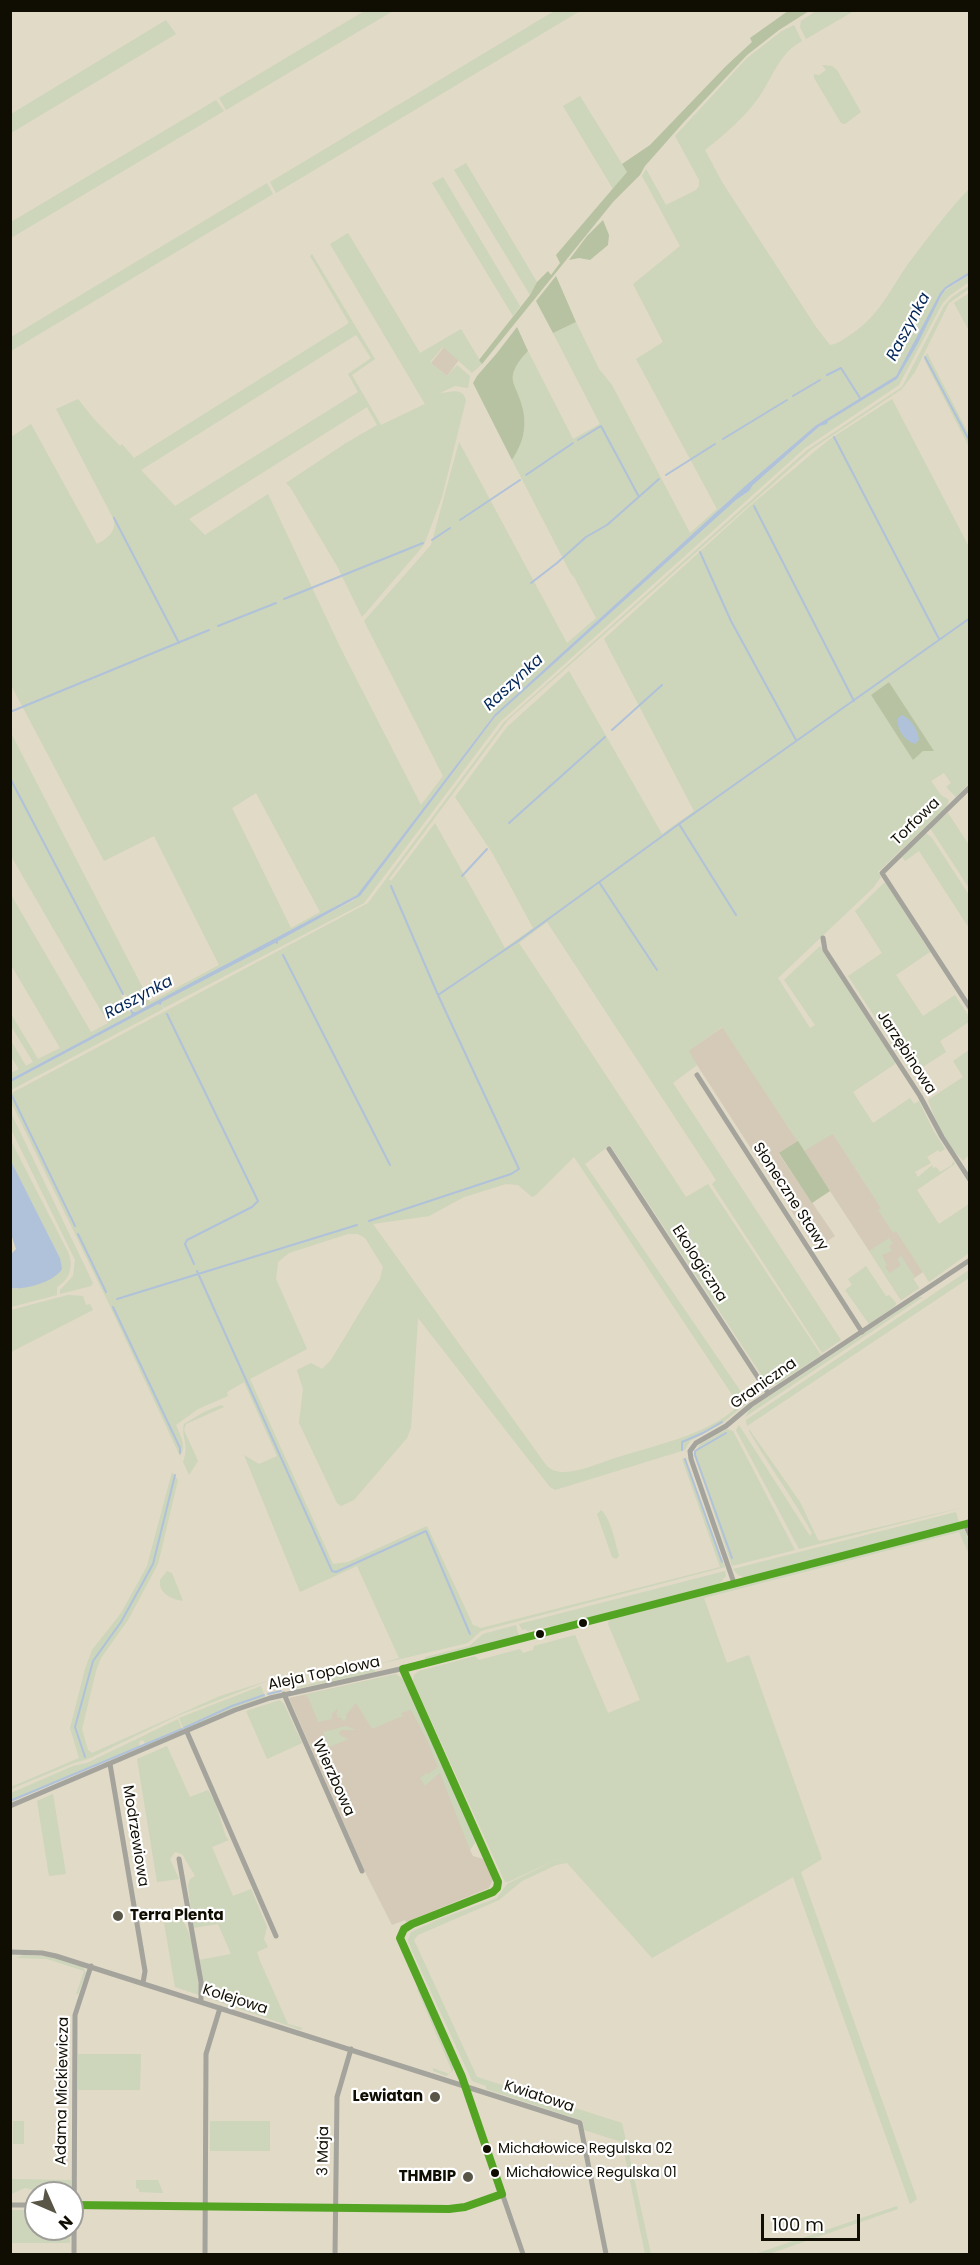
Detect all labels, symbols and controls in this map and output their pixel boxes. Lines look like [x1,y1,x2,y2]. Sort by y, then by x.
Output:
water label: Raszynka [883,290,935,364]
water label: Raszynka [480,651,548,715]
street label: Torfowa [888,795,944,849]
water label: Raszynka [102,972,176,1024]
street label: Jarzębinowa [873,1008,939,1098]
street label: Słoneczne Stawy [748,1140,832,1254]
street label: Ekologiczna [668,1222,730,1306]
street label: Graniczna [728,1355,800,1413]
unlabelled marker [577,1617,589,1629]
unlabelled marker [534,1628,546,1640]
street label: Aleja Topolowa [266,1653,382,1695]
street label: Wierzbowa [308,1737,358,1819]
street label: Modrzewiowa [118,1784,152,1888]
place label: Terra Plenta [130,1907,224,1925]
marker: Terra Plenta [111,1909,125,1923]
street label: Kolejowa [200,1981,270,2019]
street label: Adama Mickiewicza [53,2017,73,2165]
street label: Kwiatowa [502,2077,576,2117]
place label: Lewiatan [353,2088,423,2106]
marker: Lewiatan [428,2090,442,2104]
street label: 3 Maja [315,2126,333,2176]
place label: Michałowice Regulska 02 [498,2141,672,2157]
marker: Michałowice Regulska 02 [481,2143,493,2155]
place label: Michałowice Regulska 01 [506,2165,677,2181]
marker: Michałowice Regulska 01 [489,2167,501,2179]
place label: THMBIP [399,2168,456,2186]
marker: THMBIP [461,2170,475,2184]
north arrow [24,2181,84,2241]
scale bar [764,2202,863,2240]
text: N [53,2210,78,2235]
text: 100 m [772,2212,824,2237]

